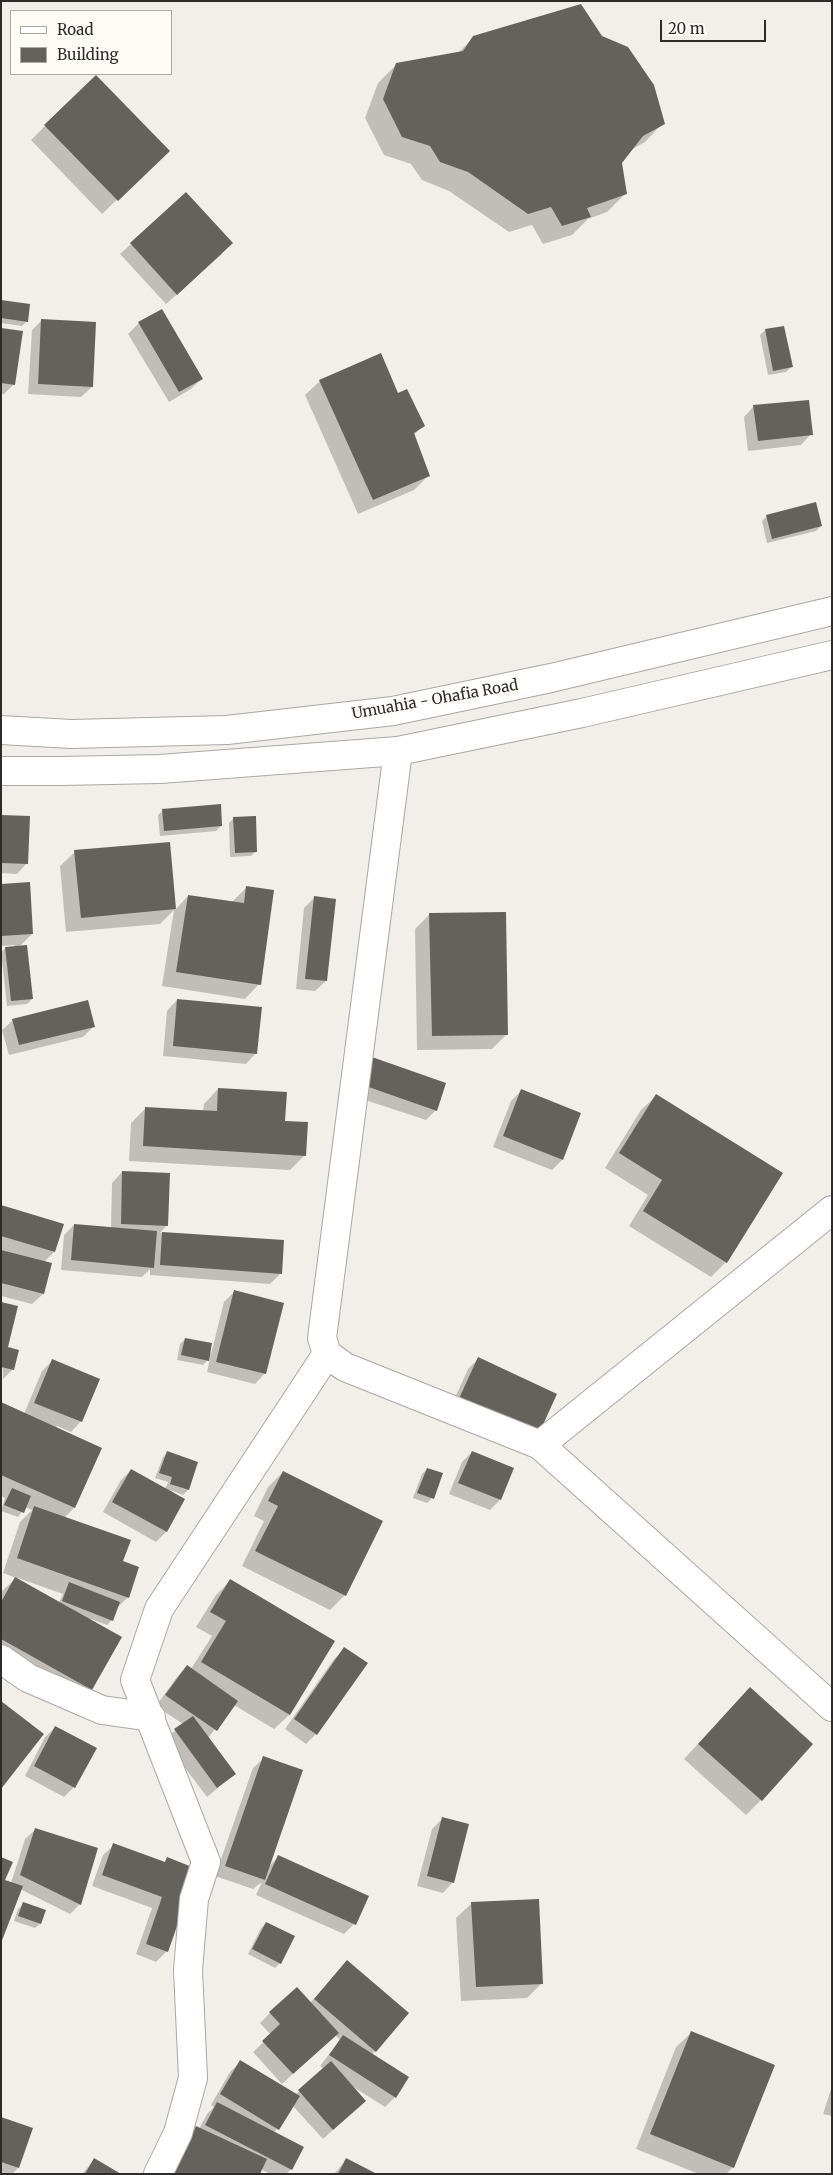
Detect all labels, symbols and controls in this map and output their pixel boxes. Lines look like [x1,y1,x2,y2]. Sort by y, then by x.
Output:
legend [10,10,172,75]
scale bar [663,10,769,42]
text: 20 m [668,19,705,38]
text: Road [57,20,93,39]
text: Building [57,45,119,64]
street label: Umuahia - Ohafia Road [350,676,520,724]

